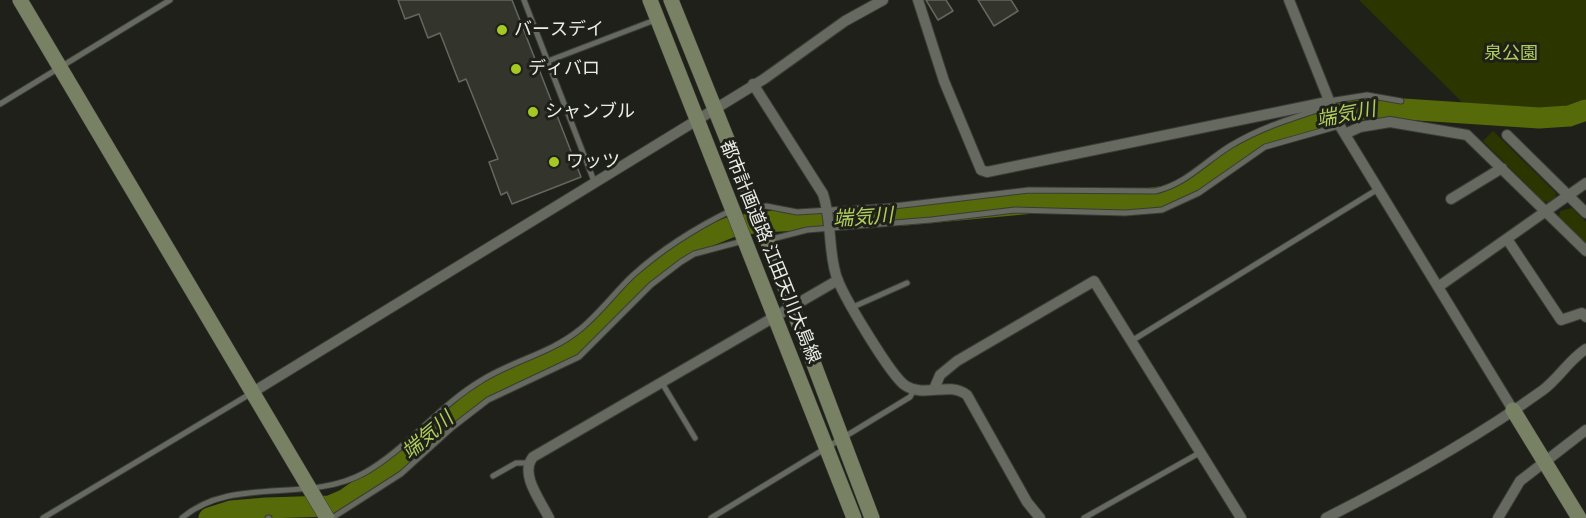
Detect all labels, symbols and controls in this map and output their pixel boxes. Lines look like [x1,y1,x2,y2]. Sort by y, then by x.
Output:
place label: バースデイ [514,19,604,41]
marker: バースデイ [495,23,509,37]
park label: 泉公園 [1484,43,1538,65]
place label: ディバロ [528,58,600,80]
marker: ディバロ [509,62,523,76]
water label: 端気川 [1314,97,1378,133]
place label: シャンブル [545,101,635,123]
marker: シャンブル [526,105,540,119]
street label: 都市計画道路 江田天川大島線 [715,137,825,367]
place label: ワッツ [566,151,620,173]
marker: ワッツ [547,155,561,169]
water label: 端気川 [832,204,894,232]
water label: 端気川 [397,407,459,465]

